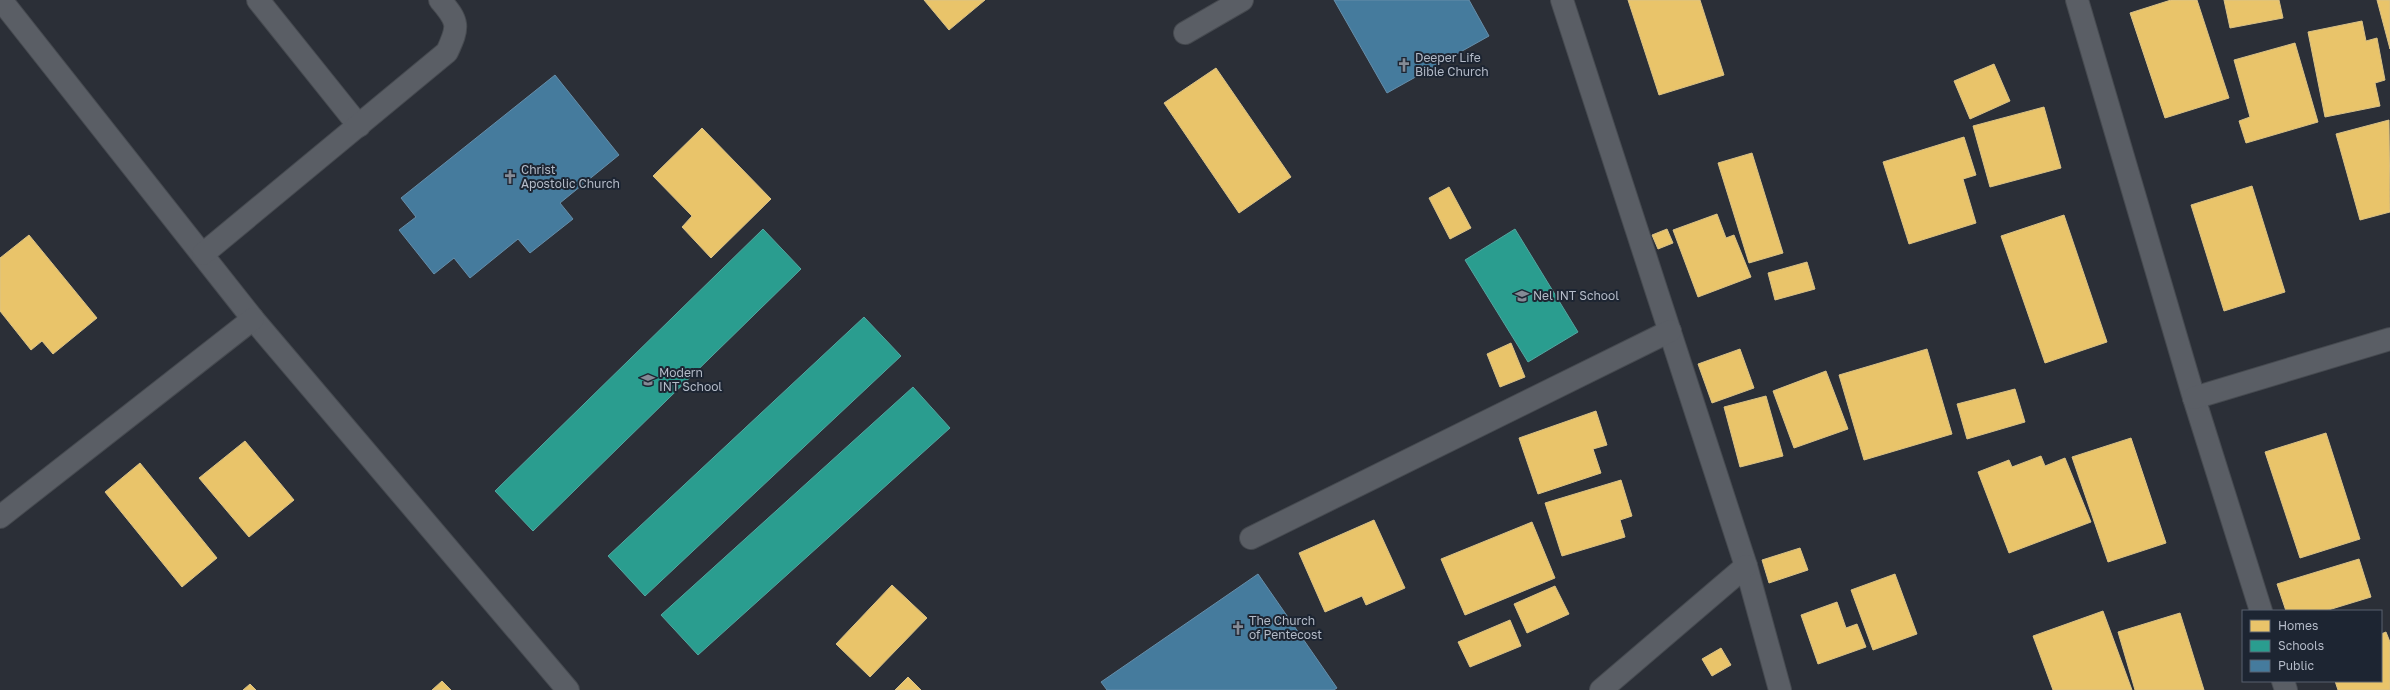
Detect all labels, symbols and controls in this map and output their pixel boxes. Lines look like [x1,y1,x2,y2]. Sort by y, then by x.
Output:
place label: Deeper Life Bible Church [1415,50,1489,79]
church icon: Deeper Life Bible Church [1396,57,1412,73]
place label: Christ Apostolic Church [521,162,620,191]
church icon: Christ Apostolic Church [502,169,518,185]
school or university icon: Nel INT School [1514,288,1530,304]
place label: Nel INT School [1533,288,1619,303]
place label: Modern INT School [659,365,722,394]
school or university icon: Modern INT School [640,372,656,388]
legend [2242,610,2382,682]
place label: The Church of Pentecost [1249,613,1322,642]
text: Homes [2278,618,2318,633]
church icon: The Church of Pentecost [1230,620,1246,636]
text: Schools [2278,638,2324,653]
text: Public [2278,658,2315,673]

